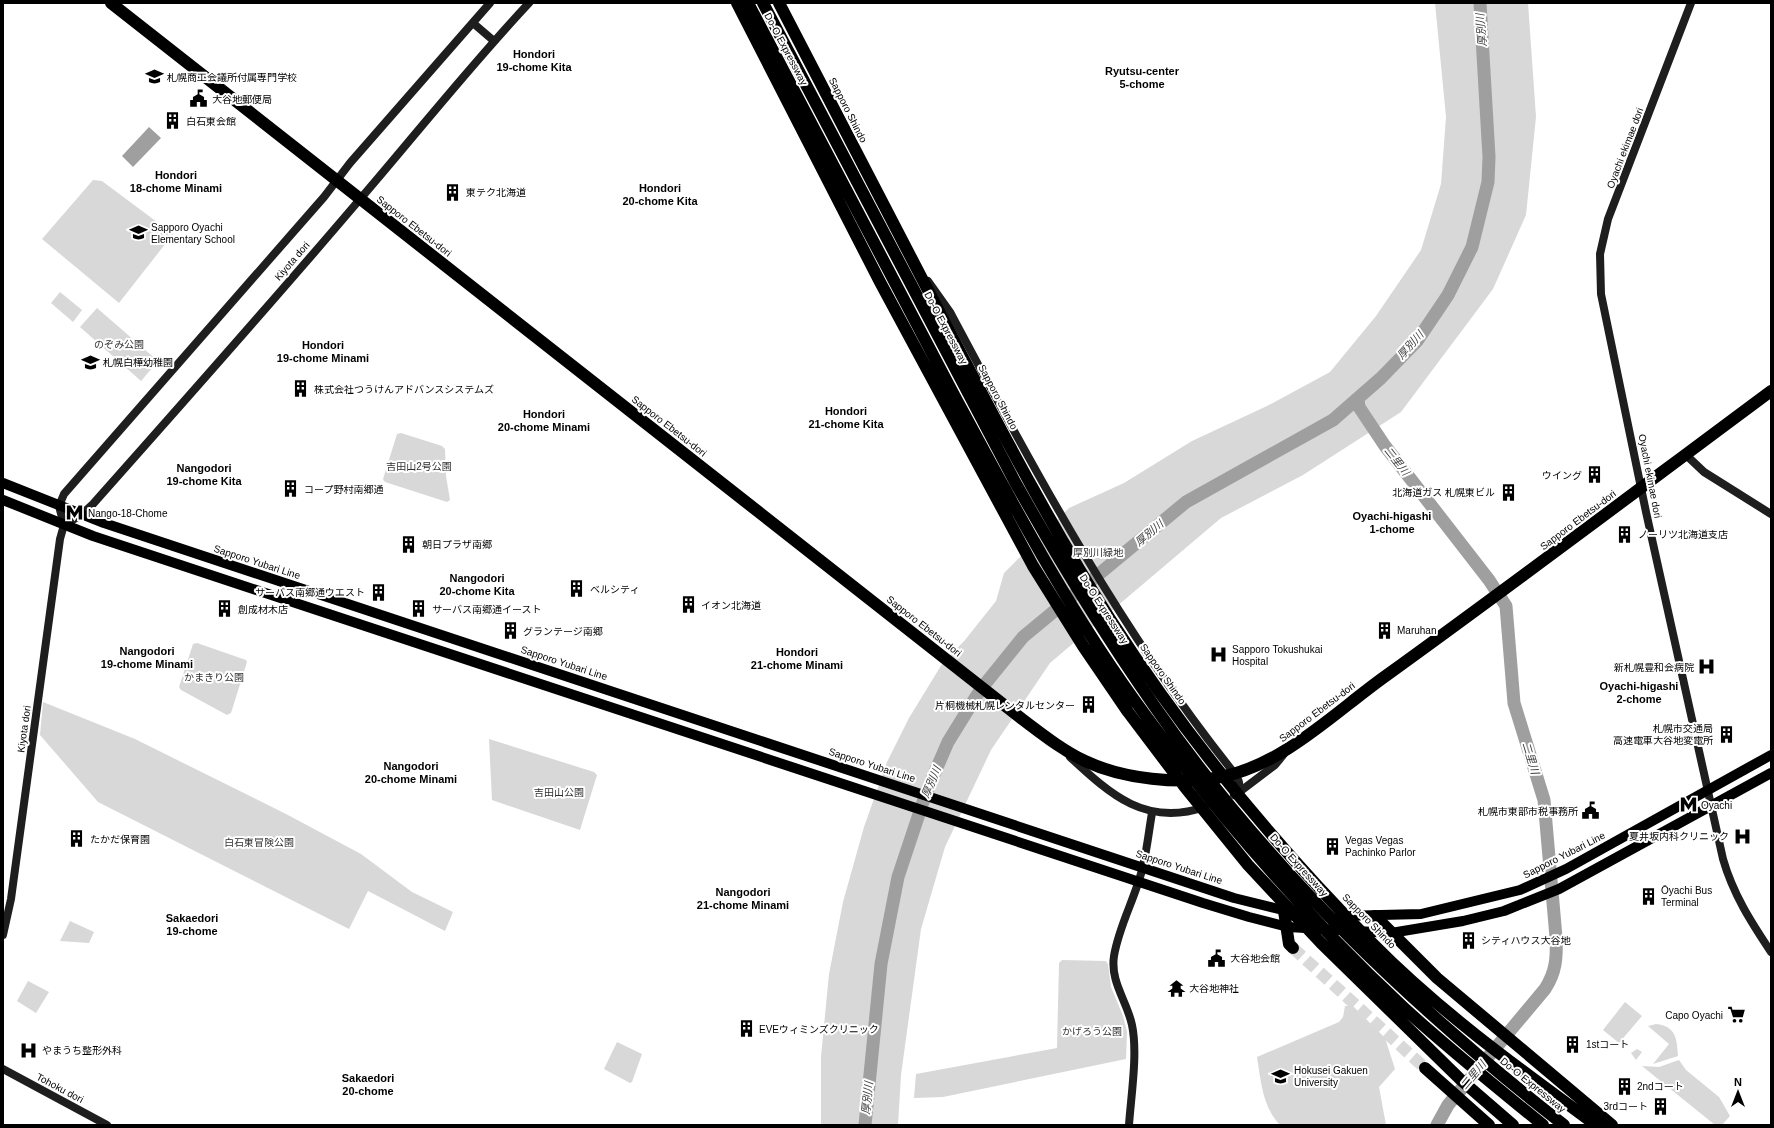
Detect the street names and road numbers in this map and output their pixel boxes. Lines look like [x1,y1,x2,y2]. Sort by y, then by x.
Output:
street label: Do-O Expressway [762,11,810,87]
street label: Sapporo Shindo [827,76,869,145]
street label: Oyachi ekimae dori [1605,106,1645,190]
street label: Sapporo Ebetsu-dori [374,193,454,259]
street label: Kiyota dori [272,240,312,282]
street label: Do-O Expressway [922,290,970,366]
street label: Sapporo Shindo [976,363,1020,432]
street label: Sapporo Ebetsu-dori [629,393,709,459]
street label: Oyachi ekimae dori [1636,433,1664,519]
street label: Sapporo Ebetsu-dori [1538,488,1618,552]
street label: Sapporo Yubari Line [212,543,302,581]
street label: Do-O Expressway [1077,572,1131,646]
street label: Sapporo Ebetsu-dori [884,593,964,659]
street label: Sapporo Shindo [1138,641,1188,707]
street label: Sapporo Yubari Line [519,644,609,682]
street label: Sapporo Ebetsu-dori [1277,680,1357,744]
street label: Kiyota dori [15,705,33,753]
street label: Sapporo Yubari Line [827,746,917,784]
street label: Sapporo Yubari Line [1521,829,1607,880]
street label: Do-O Expressway [1268,831,1330,899]
street label: Sapporo Yubari Line [1134,848,1224,886]
street label: Sapporo Shindo [1340,891,1398,951]
street label: Do-O Expressway [1498,1055,1568,1115]
street label: Tohoku dori [35,1071,85,1105]

